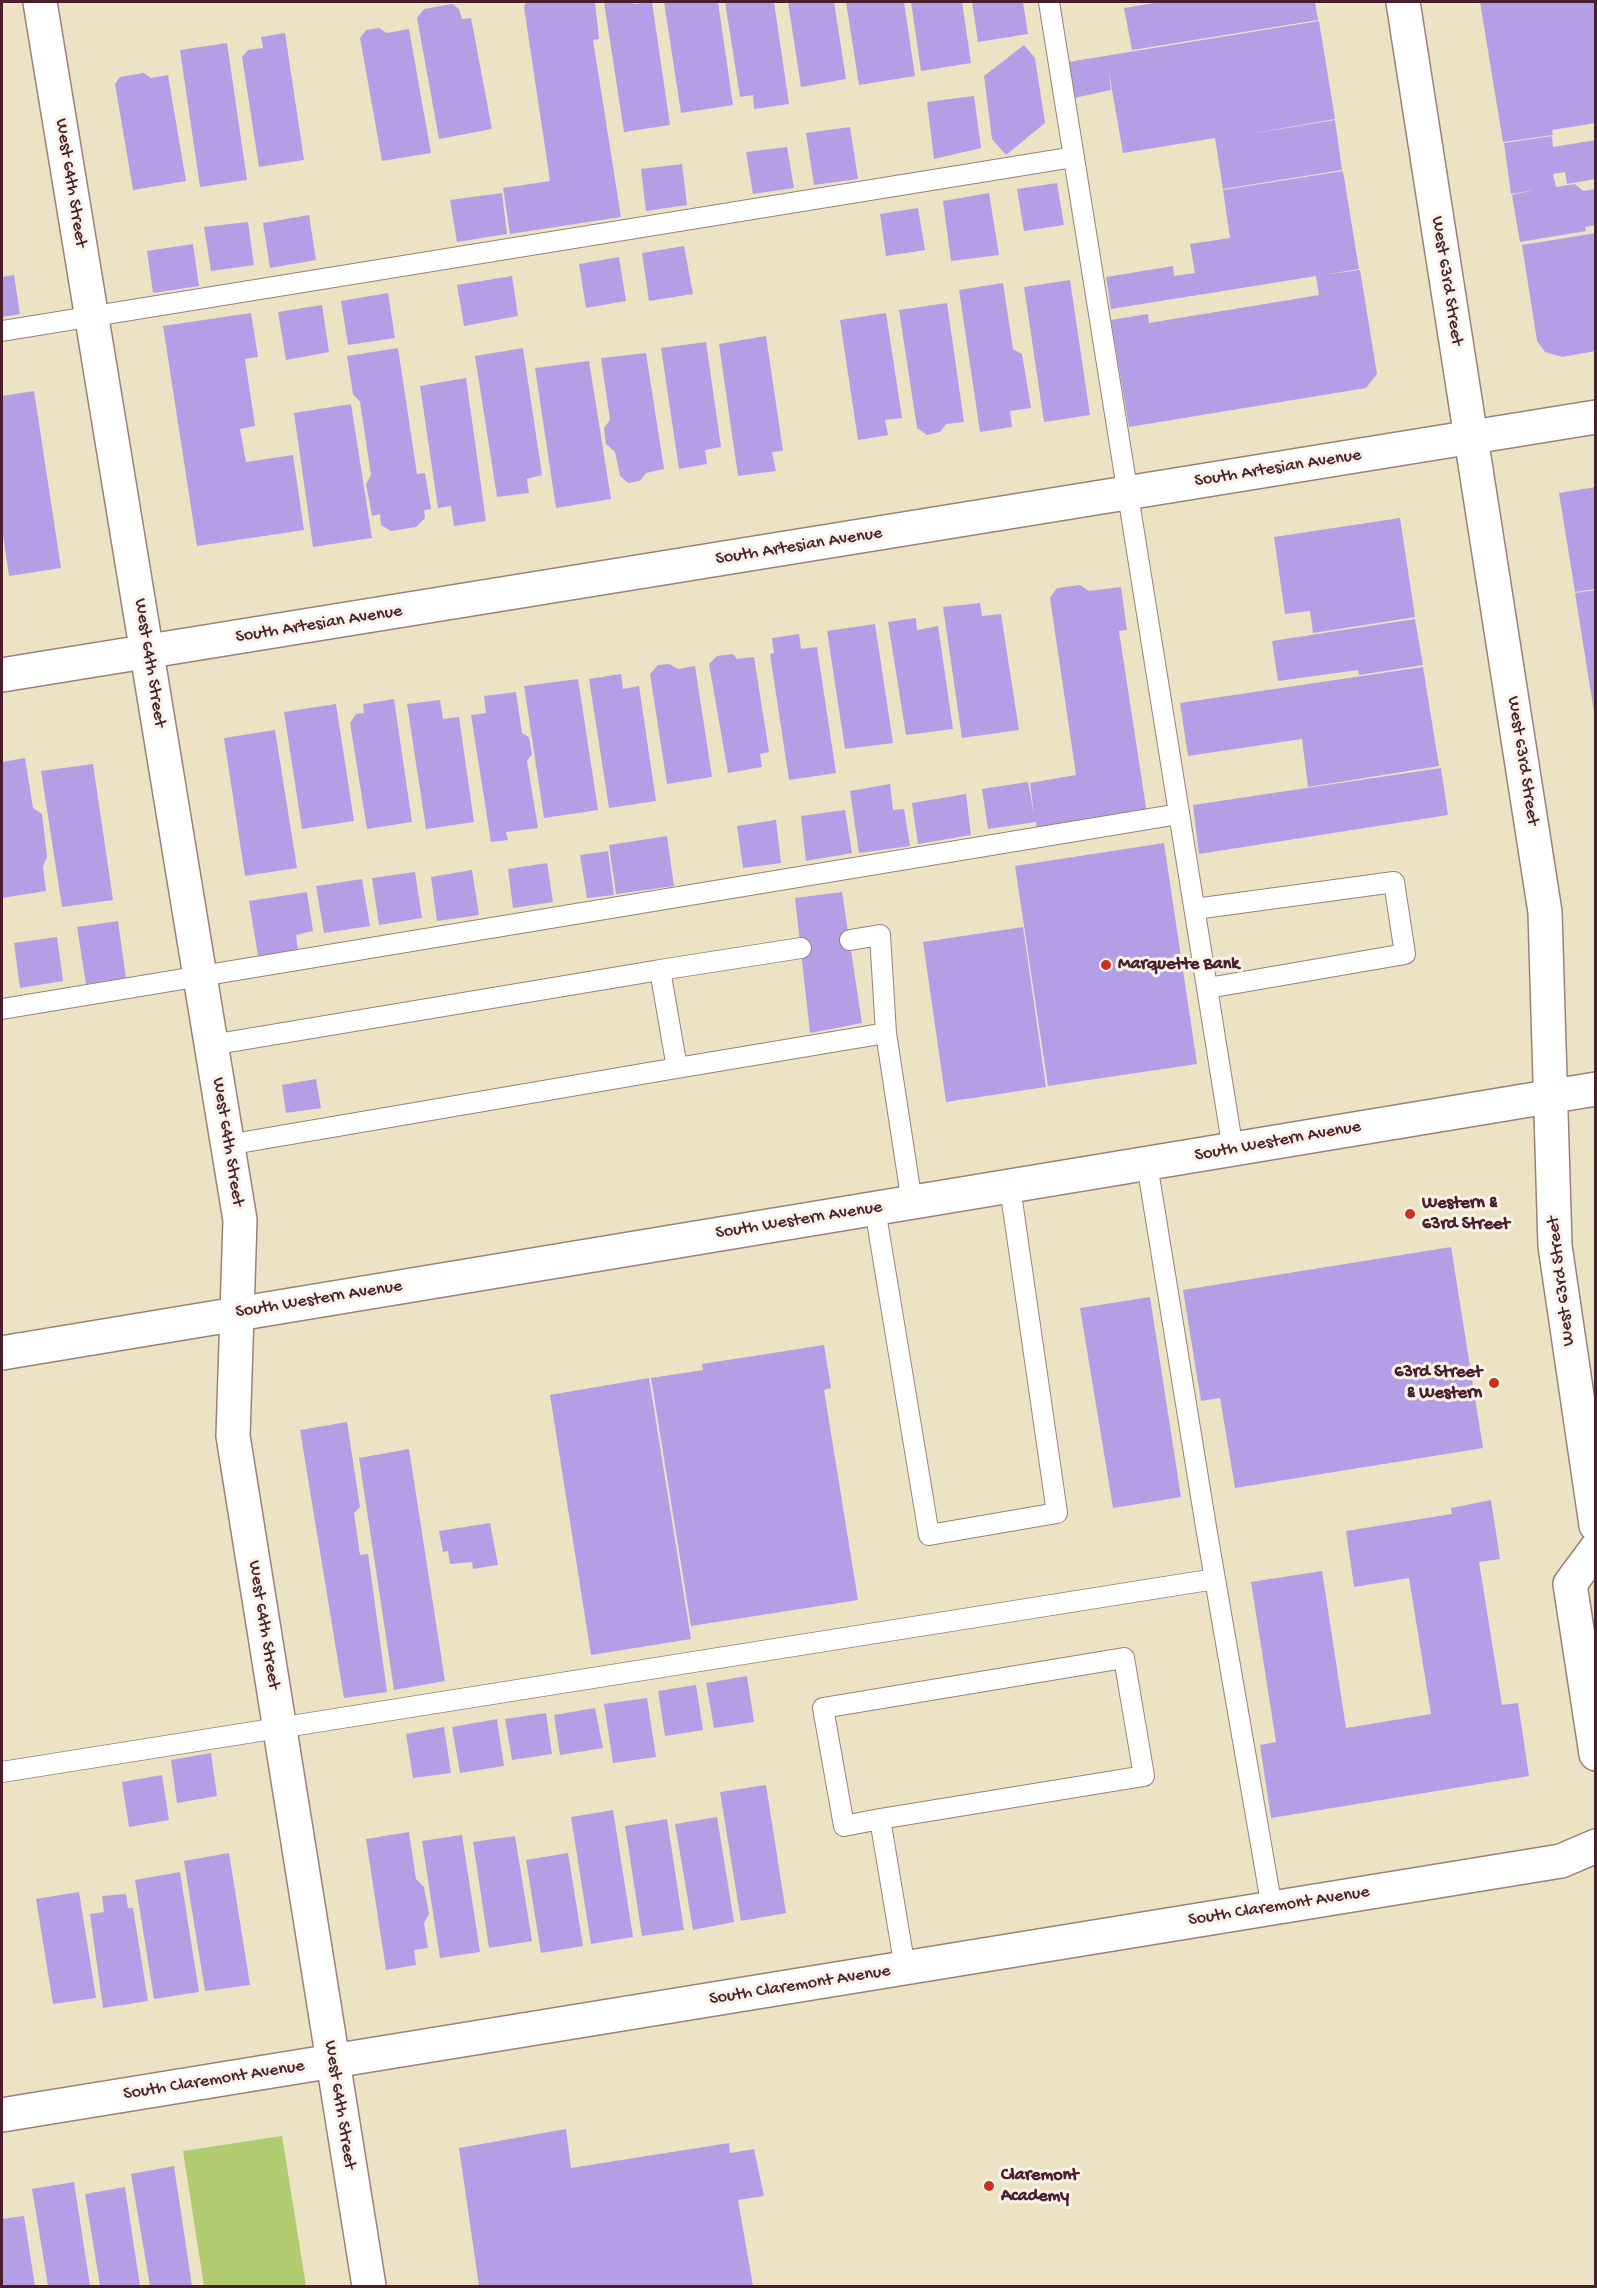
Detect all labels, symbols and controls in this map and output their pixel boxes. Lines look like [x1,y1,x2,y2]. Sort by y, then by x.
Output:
street label: West 64th Street [49,117,91,249]
street label: West 63rd Street [1425,215,1467,347]
street label: South Artesian Avenue [1193,445,1363,493]
street label: South Artesian Avenue [714,523,884,571]
street label: West 64th Street [128,597,170,729]
street label: South Artesian Avenue [234,601,404,649]
street label: West 63rd Street [1501,695,1543,827]
place label: Marquette Bank [1118,954,1239,976]
marker: Marquette Bank [1099,958,1113,972]
street label: West 64th Street [206,1076,248,1208]
street label: South Western Avenue [1193,1117,1363,1167]
place label: Western & 63rd Street [1422,1193,1510,1236]
street label: South Western Avenue [714,1197,884,1245]
marker: Western & 63rd Street [1403,1207,1417,1221]
street label: West 63rd Street [1543,1215,1581,1347]
street label: South Western Avenue [234,1276,404,1324]
place label: 63rd Street & Western [1394,1362,1482,1404]
marker: 63rd Street & Western [1487,1376,1501,1390]
street label: West 64th Street [242,1559,284,1691]
street label: South Claremont Avenue [1187,1882,1371,1932]
street label: South Claremont Avenue [708,1961,892,2011]
street label: West 64th Street [318,2039,360,2171]
street label: South Claremont Avenue [122,2056,306,2106]
place label: Claremont Academy [1001,2165,1078,2208]
marker: Claremont Academy [982,2179,996,2193]

